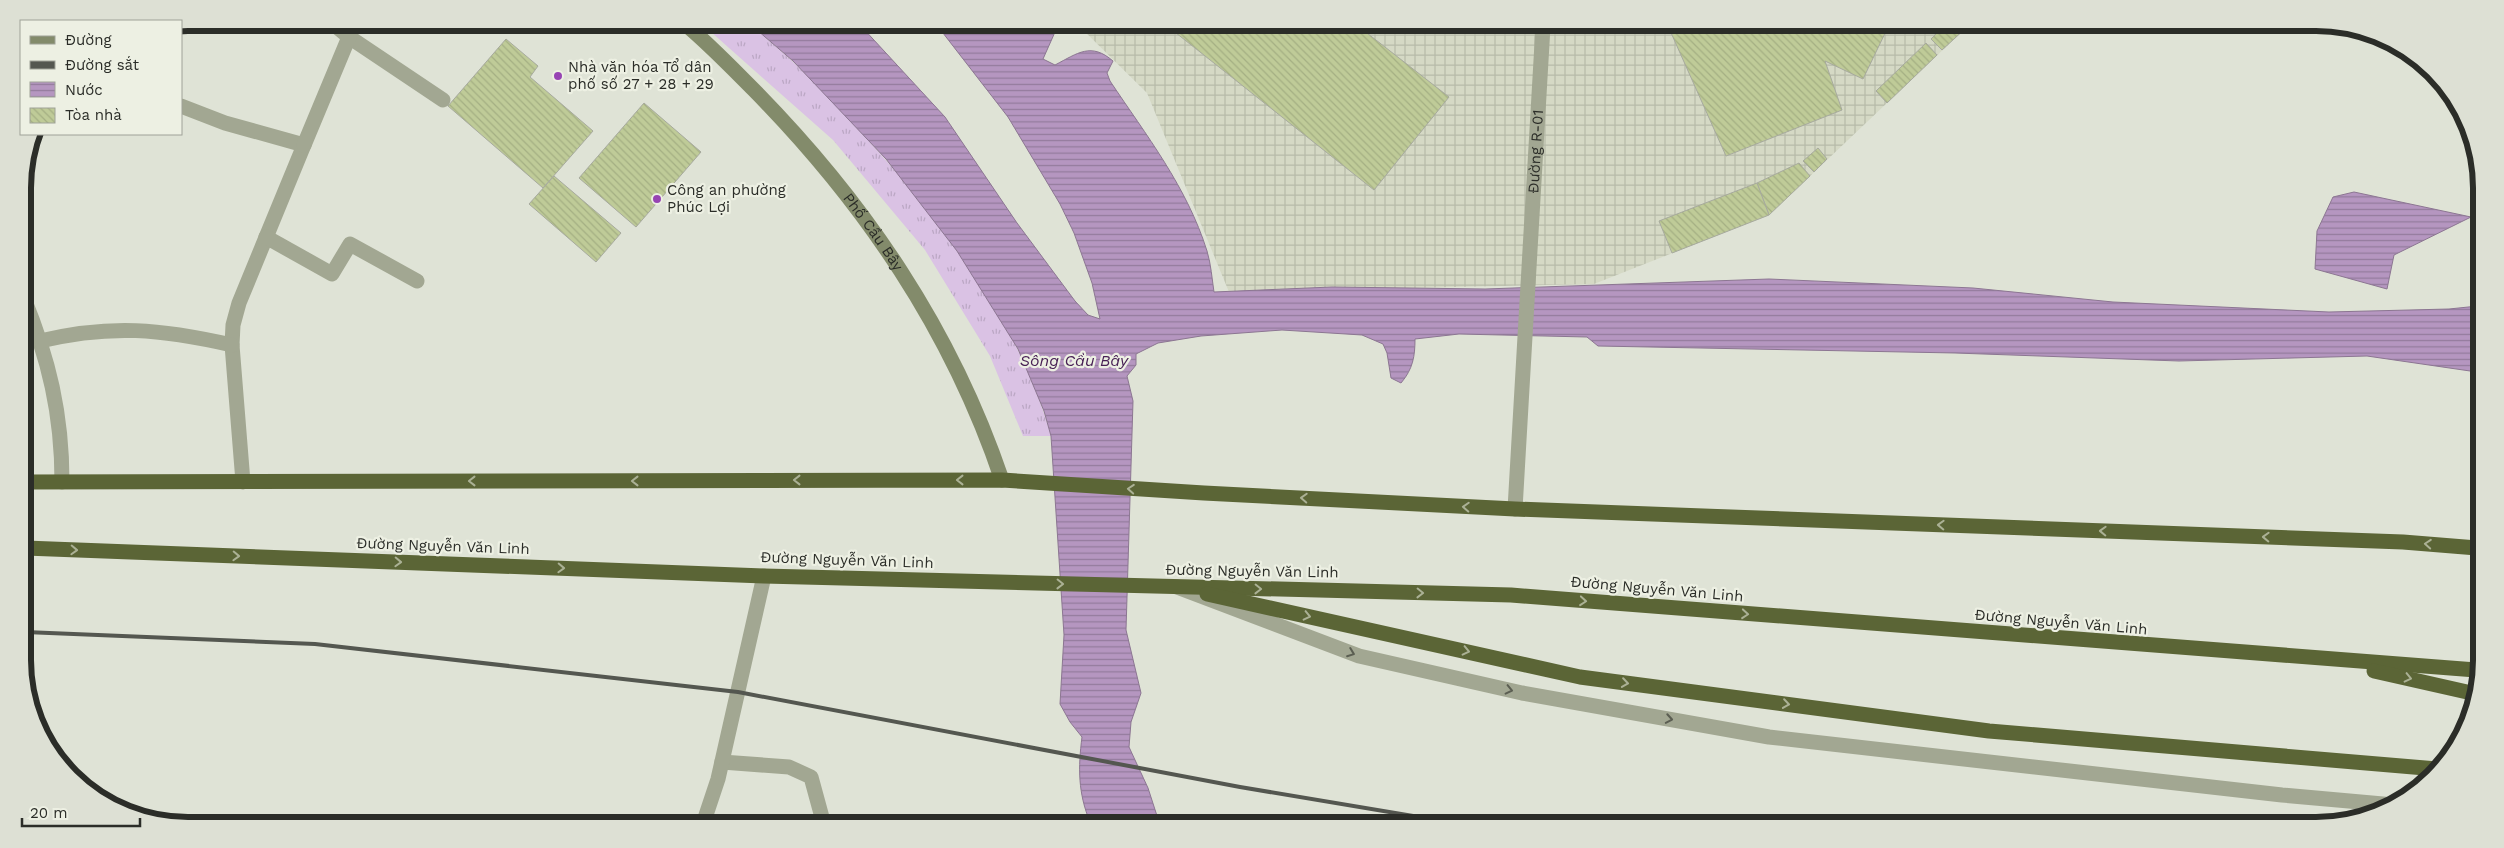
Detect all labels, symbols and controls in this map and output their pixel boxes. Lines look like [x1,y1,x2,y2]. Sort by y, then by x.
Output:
legend [20,20,182,135]
text: Đường [65,31,112,49]
text: Đường sắt [65,56,140,74]
place label: Nhà văn hóa Tổ dân phố số 27 + 28 + 29 [568,58,714,93]
marker: Nhà văn hóa Tổ dân phố số 27 + 28 + 29 [552,70,564,82]
text: Nước [65,81,103,99]
text: Tòa nhà [65,106,122,124]
street label: Đường R-01 [1524,109,1547,194]
place label: Công an phường Phúc Lợi [667,181,786,216]
street label: Phố Cầu Bây [839,189,907,274]
marker: Công an phường Phúc Lợi [651,193,663,205]
water label: Sông Cầu Bây [1020,351,1129,370]
one-way arrow [793,475,801,485]
one-way arrow [956,475,964,485]
one-way arrow [468,476,476,486]
one-way arrow [631,476,638,486]
one-way arrow [1127,483,1135,494]
one-way arrow [1300,493,1308,504]
one-way arrow [1462,501,1470,512]
one-way arrow [1937,520,1944,530]
one-way arrow [2099,526,2106,536]
one-way arrow [2261,532,2269,543]
street label: Đường Nguyễn Văn Linh [356,533,530,558]
one-way arrow [2424,539,2432,550]
one-way arrow [70,545,78,555]
street label: Đường Nguyễn Văn Linh [760,547,934,572]
one-way arrow [232,551,240,561]
one-way arrow [395,557,403,567]
street label: Đường Nguyễn Văn Linh [1165,559,1339,582]
one-way arrow [557,563,565,573]
street label: Đường Nguyễn Văn Linh [1570,571,1744,606]
one-way arrow [1056,578,1064,589]
one-way arrow [1254,584,1262,594]
one-way arrow [1417,588,1425,598]
one-way arrow [1579,595,1587,606]
street label: Đường Nguyễn Văn Linh [1974,604,2148,639]
one-way arrow [1741,608,1749,619]
one-way arrow [1303,610,1312,621]
one-way arrow [1461,646,1470,656]
one-way arrow [1346,647,1355,657]
one-way arrow [2404,673,2412,683]
one-way arrow [1622,677,1630,688]
one-way arrow [1505,684,1514,695]
one-way arrow [1782,699,1791,709]
one-way arrow [1665,714,1673,724]
scale bar [22,796,140,828]
text: 20 m [30,804,68,822]

